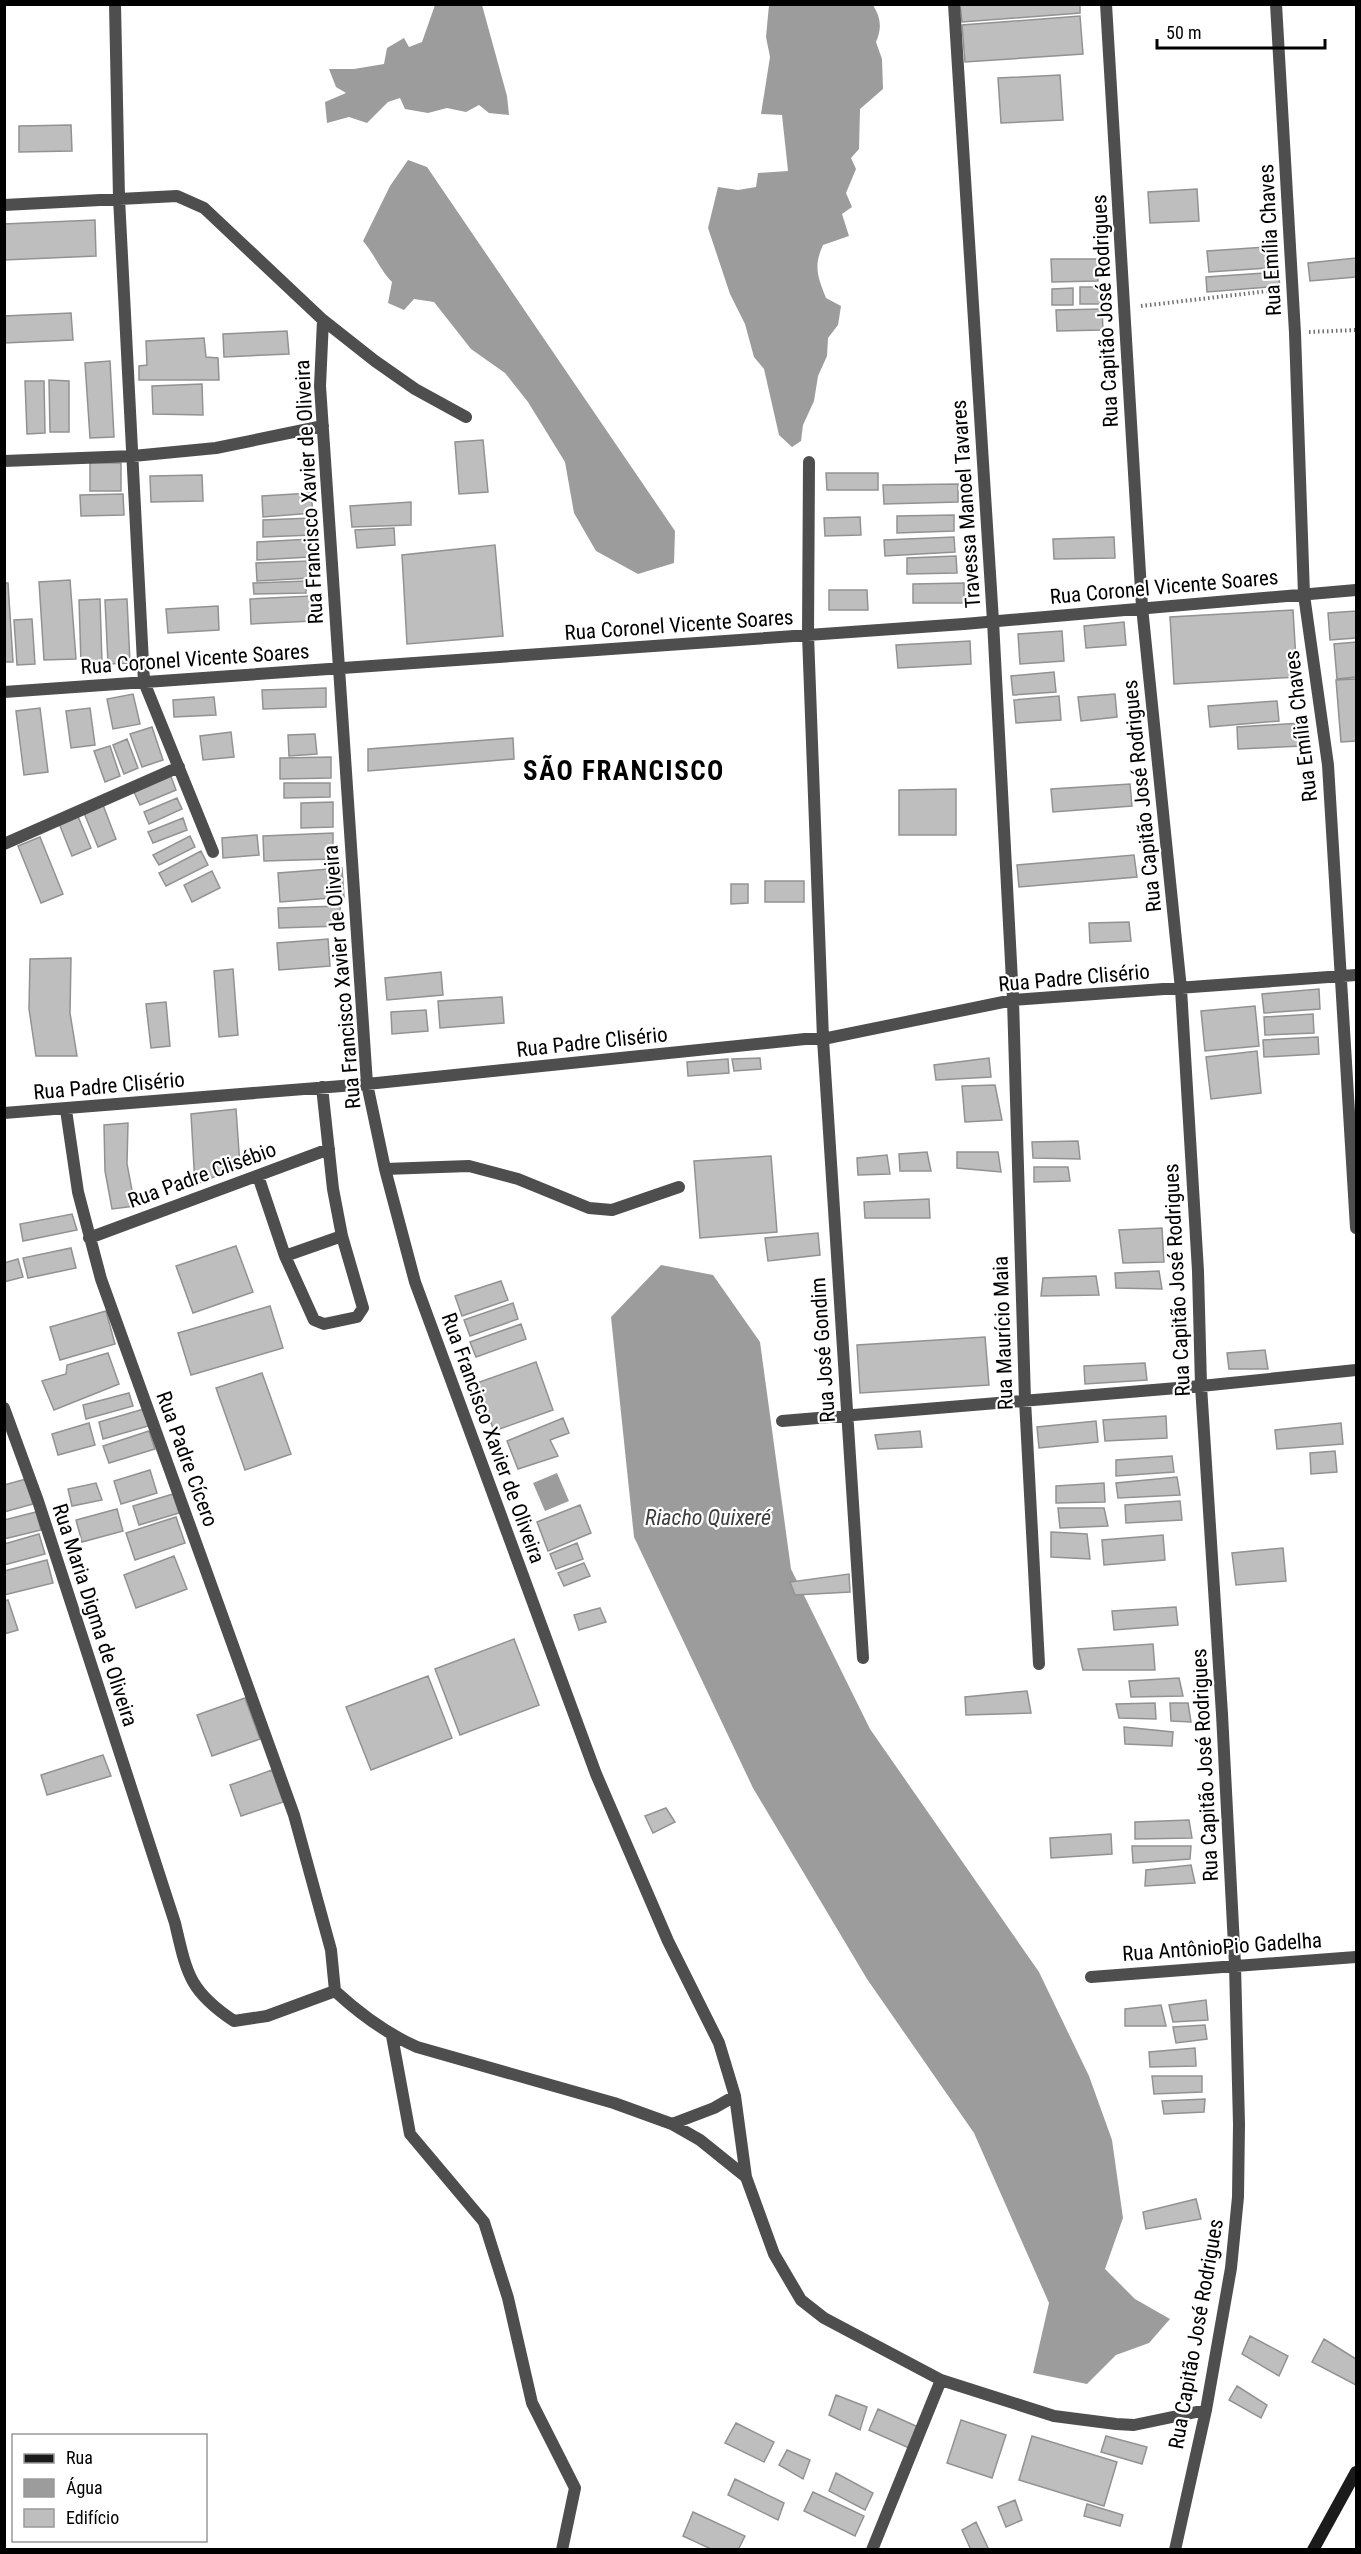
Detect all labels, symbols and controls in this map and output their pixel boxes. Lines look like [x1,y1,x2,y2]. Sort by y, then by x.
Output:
scale bar [1157,12,1325,50]
text: 50 m [1166,22,1201,43]
street label: Rua Emília Chaves [1254,163,1286,317]
street label: Rua Capitão José Rodrigues [1087,194,1123,428]
street label: Rua Francisco Xavier de Oliveira [290,359,328,625]
street label: Travessa Manoel Tavares [947,399,985,609]
street label: Rua Coronel Vicente Soares [1049,565,1279,609]
street label: Rua Coronel Vicente Soares [564,605,794,645]
street label: Rua Coronel Vicente Soares [80,639,310,679]
street label: Rua Emília Chaves [1280,649,1322,803]
street label: Rua Capitão José Rodrigues [1118,679,1166,913]
district label: SÃO FRANCISCO [523,755,725,787]
street label: Rua Francisco Xavier de Oliveira [319,844,365,1110]
street label: Rua Padre Clisério [997,959,1151,997]
street label: Rua Padre Clisério [515,1022,669,1062]
street label: Rua Padre Clisério [32,1067,186,1105]
street label: Rua Padre Clisébio [125,1137,279,1213]
street label: Rua Capitão José Rodrigues [1159,1163,1195,1397]
street label: Rua Maurício Maia [988,1255,1018,1411]
street label: Rua José Gondim [806,1277,840,1423]
street label: Rua Francisco Xavier de Oliveira [436,1310,550,1566]
street label: Rua Padre Cícero [151,1388,223,1530]
street label: Rua Maria Digma de Oliveira [48,1501,142,1729]
water label: Riacho Quixeré [645,1505,772,1530]
street label: Rua Capitão José Rodrigues [1187,1648,1223,1882]
street label: Rua AntônioPio Gadelha [1121,1928,1323,1966]
street label: Rua Capitão José Rodrigues [1164,2217,1228,2451]
legend [12,2434,207,2542]
text: Rua [66,2447,93,2468]
text: Água [66,2477,103,2498]
text: Edifício [66,2507,119,2528]

